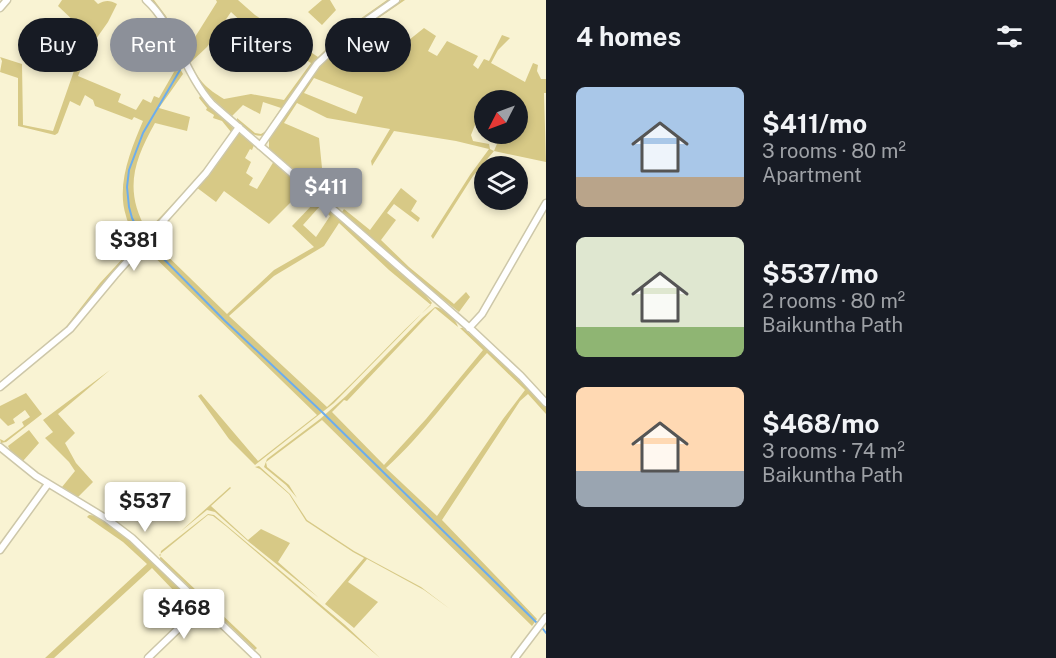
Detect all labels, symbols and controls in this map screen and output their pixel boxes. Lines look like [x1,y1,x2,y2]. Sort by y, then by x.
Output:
chip: Buy [18,18,98,72]
chip: Rent [110,18,197,72]
chip: Filters [209,18,313,72]
chip: New [325,18,411,72]
icon: filters [993,20,1026,53]
text: 4 homes [576,21,681,52]
north arrow [474,90,528,144]
map controls [474,90,528,210]
text: $411/mo [762,108,867,139]
icon: home [624,111,696,183]
text: 3 rooms · 80 m² [762,139,906,163]
button: layers [474,156,528,210]
text: Apartment [762,163,862,187]
pin: $411 [290,168,362,219]
text: $411 [304,175,348,199]
pin: $381 [98,221,170,272]
text: $381 [110,228,158,252]
text: $537/mo [762,258,879,289]
icon: home [624,261,696,333]
text: 2 rooms · 80 m² [762,289,905,313]
text: Baikuntha Path [762,313,903,337]
text: $468/mo [762,408,879,439]
icon: home [624,411,696,483]
text: 3 rooms · 74 m² [762,439,905,463]
text: Baikuntha Path [762,463,903,487]
pin: $537 [109,482,181,533]
text: $537 [119,489,171,513]
pin: $468 [148,589,220,640]
text: $468 [157,596,211,620]

